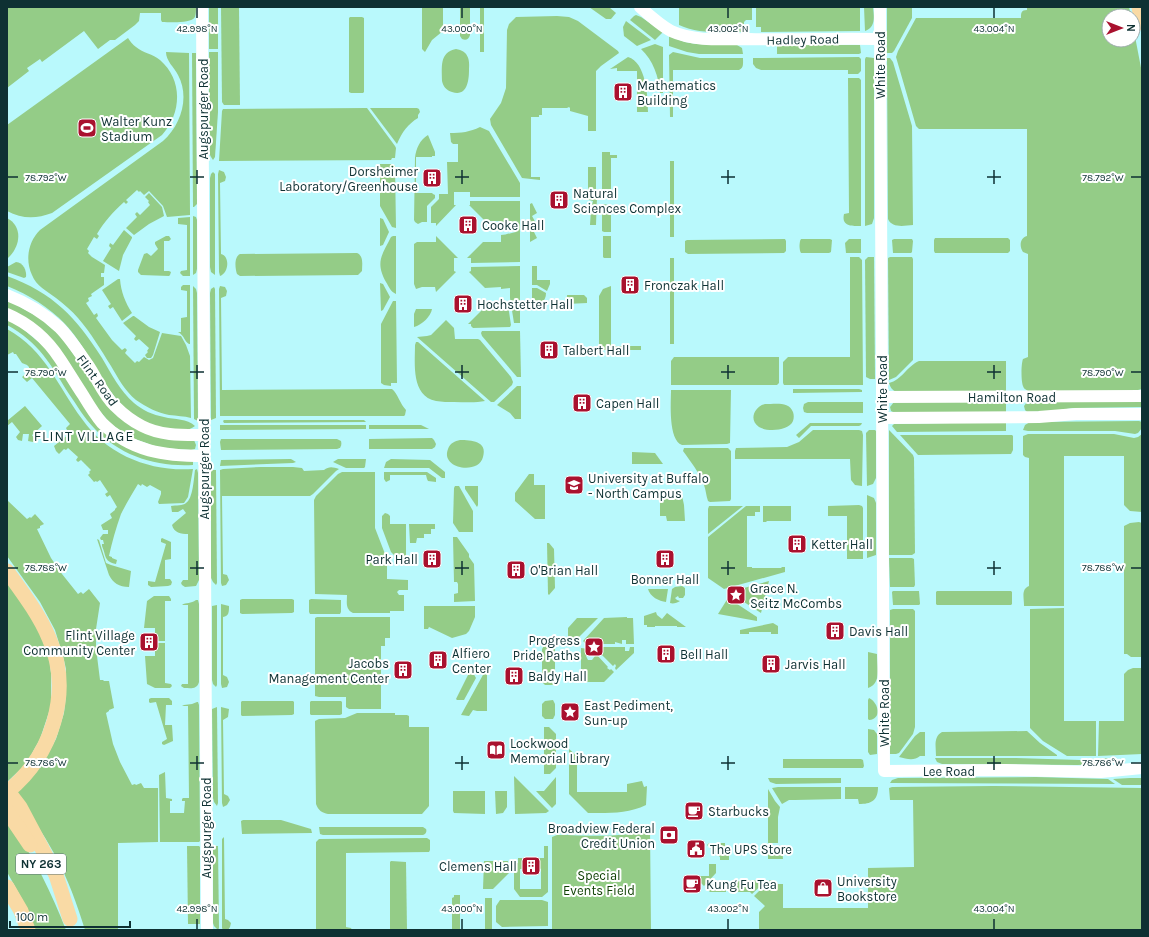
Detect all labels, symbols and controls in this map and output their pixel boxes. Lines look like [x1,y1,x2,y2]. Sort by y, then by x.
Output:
north arrow [1101,8,1141,48]
text: 42.998°N [176,23,218,35]
text: 43.000°N [441,23,483,35]
text: 43.002°N [707,23,749,35]
text: 43.004°N [974,23,1014,35]
text: N [1124,24,1137,32]
street label: Hadley Road [766,31,840,48]
street label: White Road [873,31,888,99]
street label: Augspurger Road [196,58,211,160]
place label: Mathematics Building [637,78,716,108]
building icon: Mathematics Building [612,81,634,103]
place label: Walter Kunz Stadium [101,114,172,144]
sports icon: Walter Kunz Stadium [76,117,98,139]
place label: Dorsheimer Laboratory/Greenhouse [279,164,418,194]
building icon: Dorsheimer Laboratory/Greenhouse [421,167,443,189]
text: 78.792°W [25,172,67,184]
text: 78.792°W [1082,172,1124,184]
place label: Natural Sciences Complex [573,186,681,216]
building icon: Natural Sciences Complex [548,189,570,211]
building icon: Cooke Hall [457,214,479,236]
place label: Cooke Hall [482,218,544,233]
building icon: Fronczak Hall [619,274,641,296]
place label: Fronczak Hall [644,278,724,293]
building icon: Hochstetter Hall [452,293,474,315]
place label: Hochstetter Hall [477,297,573,312]
building icon: Talbert Hall [538,339,560,361]
place label: Talbert Hall [563,343,629,358]
street label: Flint Road [74,352,121,409]
street label: White Road [875,355,890,423]
text: 78.790°W [25,367,67,379]
text: 78.790°W [1082,367,1124,379]
street label: Hamilton Road [968,390,1056,405]
building icon: Capen Hall [571,392,593,414]
place label: Capen Hall [596,396,659,411]
street label: Augspurger Road [197,418,212,520]
district label: FLINT VILLAGE [34,428,134,445]
place label: University at Buffalo - North Campus [588,471,709,501]
school or university icon: University at Buffalo - North Campus [563,474,585,496]
building icon: Ketter Hall [786,533,808,555]
place label: Ketter Hall [811,537,873,552]
building icon: Park Hall [421,548,443,570]
building icon: Bonner Hall [654,548,676,570]
place label: Park Hall [365,552,418,567]
building icon: O'Brian Hall [505,559,527,581]
text: 78.788°W [25,562,67,574]
text: 78.788°W [1082,562,1124,574]
place label: O'Brian Hall [530,563,598,578]
place label: Bonner Hall [631,572,699,587]
place label: Grace N. Seitz McCombs [750,581,842,611]
place icon: Grace N. Seitz McCombs [725,584,747,606]
building icon: Davis Hall [824,620,846,642]
place label: Davis Hall [849,624,908,639]
place label: Flint Village Community Center [23,628,135,658]
building icon: Flint Village Community Center [138,631,160,653]
place label: Progress Pride Paths [513,633,580,663]
place icon: Progress Pride Paths [583,636,605,658]
building icon: Bell Hall [655,643,677,665]
place label: Alfiero Center [452,646,491,676]
place label: Bell Hall [680,647,728,662]
building icon: Alfiero Center [427,649,449,671]
building icon: Jarvis Hall [760,653,782,675]
place label: Jacobs Management Center [268,656,389,686]
place label: Jarvis Hall [785,657,846,672]
building icon: Jacobs Management Center [392,659,414,681]
building icon: Baldy Hall [503,665,525,687]
place label: Baldy Hall [528,669,587,684]
street label: White Road [877,679,892,747]
place label: East Pediment, Sun-up [584,698,673,728]
place icon: East Pediment, Sun-up [559,701,581,723]
place label: Lockwood Memorial Library [510,736,610,766]
library icon: Lockwood Memorial Library [485,739,507,761]
text: 78.786°W [25,757,67,769]
text: 78.786°W [1082,757,1124,769]
street label: Lee Road [923,764,975,779]
street label: Augspurger Road [199,777,214,879]
cafe icon: Starbucks [683,800,705,822]
place label: Starbucks [708,804,769,819]
place label: Broadview Federal Credit Union [548,821,655,851]
bank icon: Broadview Federal Credit Union [658,824,680,846]
public building icon: The UPS Store [685,838,707,860]
place label: The UPS Store [710,842,792,857]
road number: NY 263 [16,854,66,874]
building icon: Clemens Hall [520,855,542,877]
place label: Clemens Hall [439,859,517,874]
park label: Special Events Field [563,868,635,898]
cafe icon: Kung Fu Tea [681,873,703,895]
place label: University Bookstore [837,874,897,904]
place label: Kung Fu Tea [706,877,777,892]
shop icon: University Bookstore [812,877,834,899]
scale bar [10,903,130,929]
text: 42.998°N [176,903,218,915]
text: 43.000°N [441,903,483,915]
text: 43.002°N [707,903,749,915]
text: 43.004°N [974,903,1014,915]
text: 100 m [16,910,48,924]

